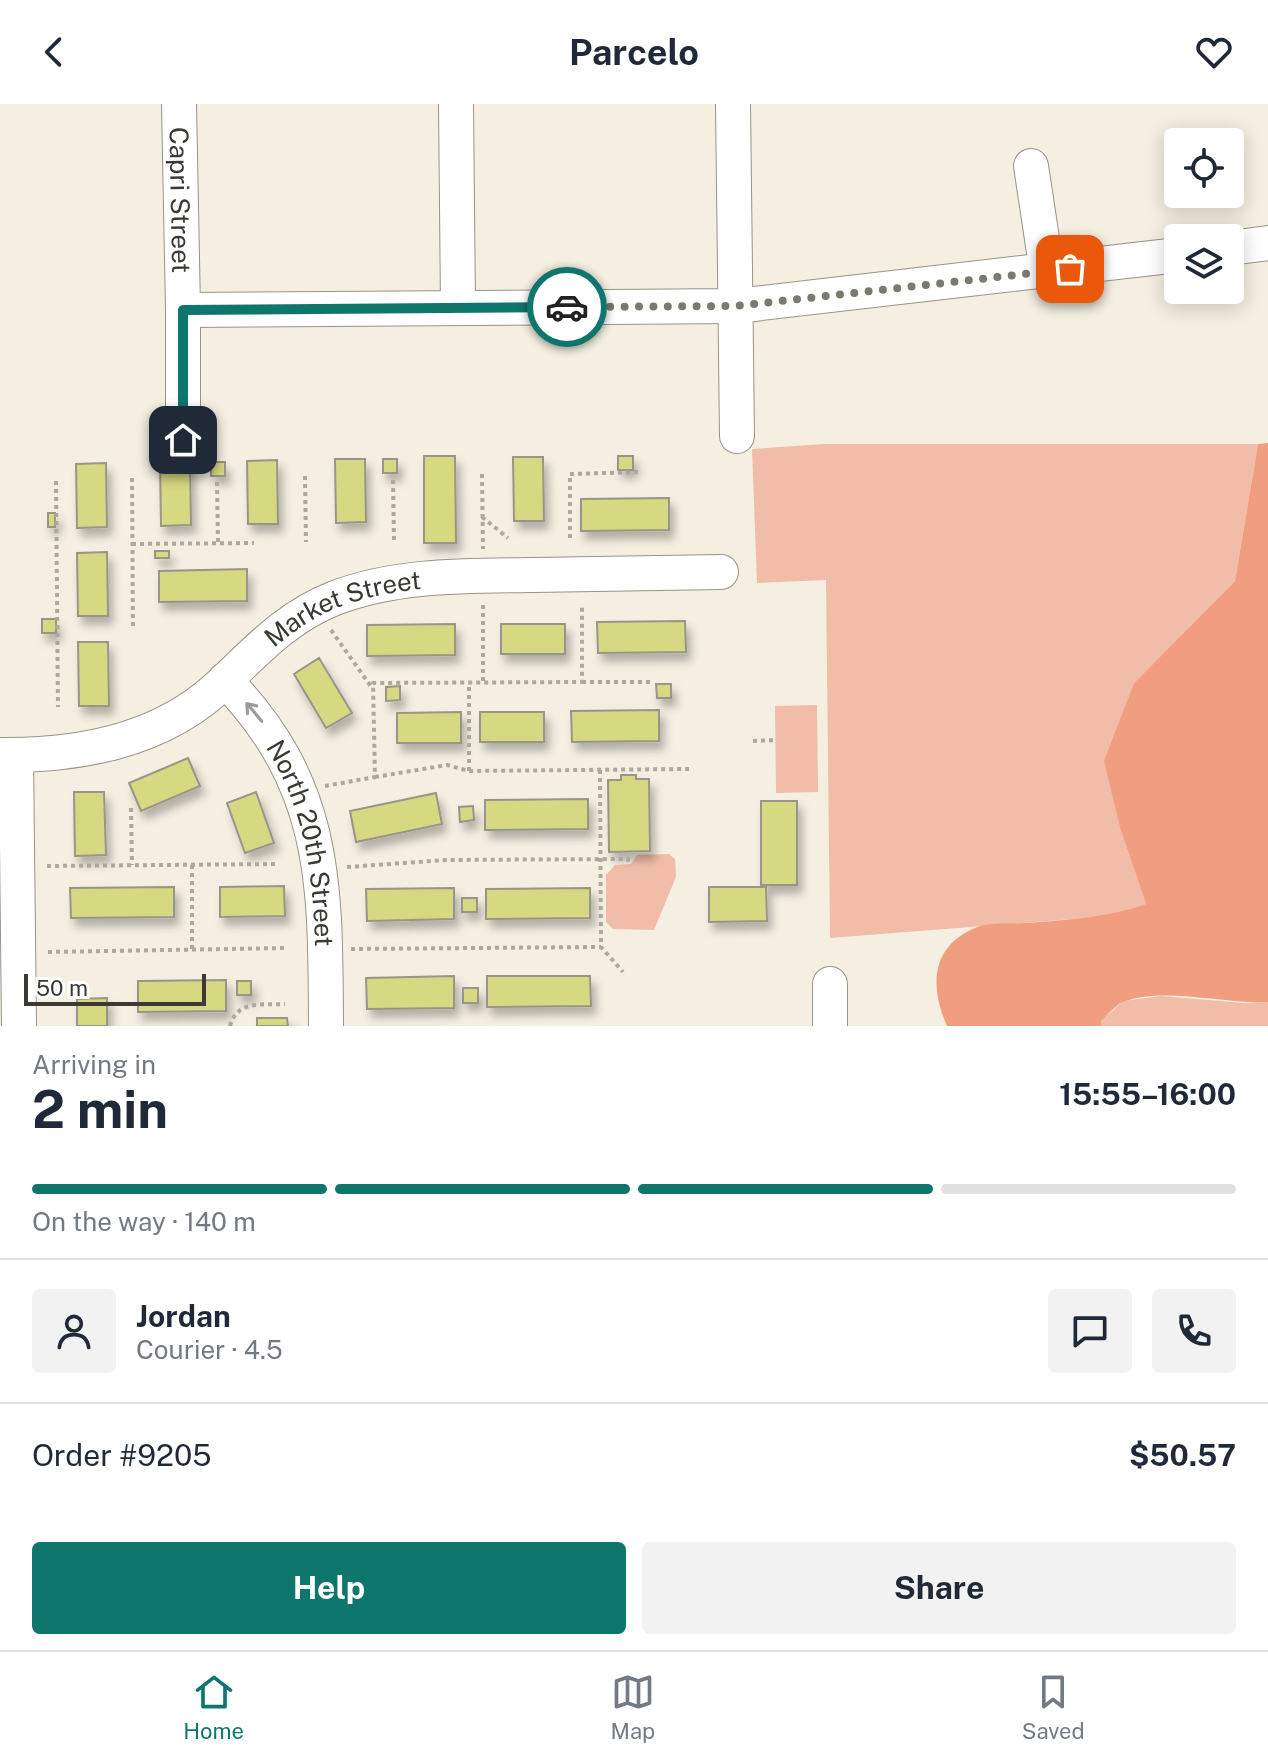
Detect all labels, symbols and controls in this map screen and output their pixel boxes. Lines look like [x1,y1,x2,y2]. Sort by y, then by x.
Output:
icon: back [32,30,76,74]
icon: heart [1192,30,1236,74]
text: Parcelo [569,31,699,73]
street label: Capri Street [164,126,198,274]
map controls [1164,128,1244,304]
button: locate [1164,128,1244,208]
button: layers [1164,224,1244,304]
pin [1036,235,1104,303]
icon: bag [1048,247,1092,291]
courier [527,267,607,347]
icon: car [545,285,589,329]
pin [149,406,217,474]
icon: home [161,418,205,462]
street label: Market Street [258,564,422,652]
one-way arrow [245,702,263,722]
street label: North 20th Street [261,734,341,947]
scale bar [24,970,206,1006]
text: 50 m [36,975,88,1001]
text: Arriving in [32,1049,156,1080]
text: 15:55–16:00 [1059,1076,1236,1112]
text: 2 min [32,1079,168,1140]
text: On the way · 140 m [32,1206,256,1237]
button: person [32,1289,116,1373]
button: chat [1048,1289,1132,1373]
button: phone [1152,1289,1236,1373]
text: Jordan [136,1298,231,1334]
text: Courier · 4.5 [136,1334,283,1365]
text: Order #9205 [32,1437,212,1473]
text: $50.57 [1129,1437,1236,1473]
button: Help [32,1542,626,1634]
button: Share [642,1542,1236,1634]
tab: Home [183,1670,244,1744]
tab: Map [611,1670,655,1744]
tab: Saved [1022,1670,1085,1744]

